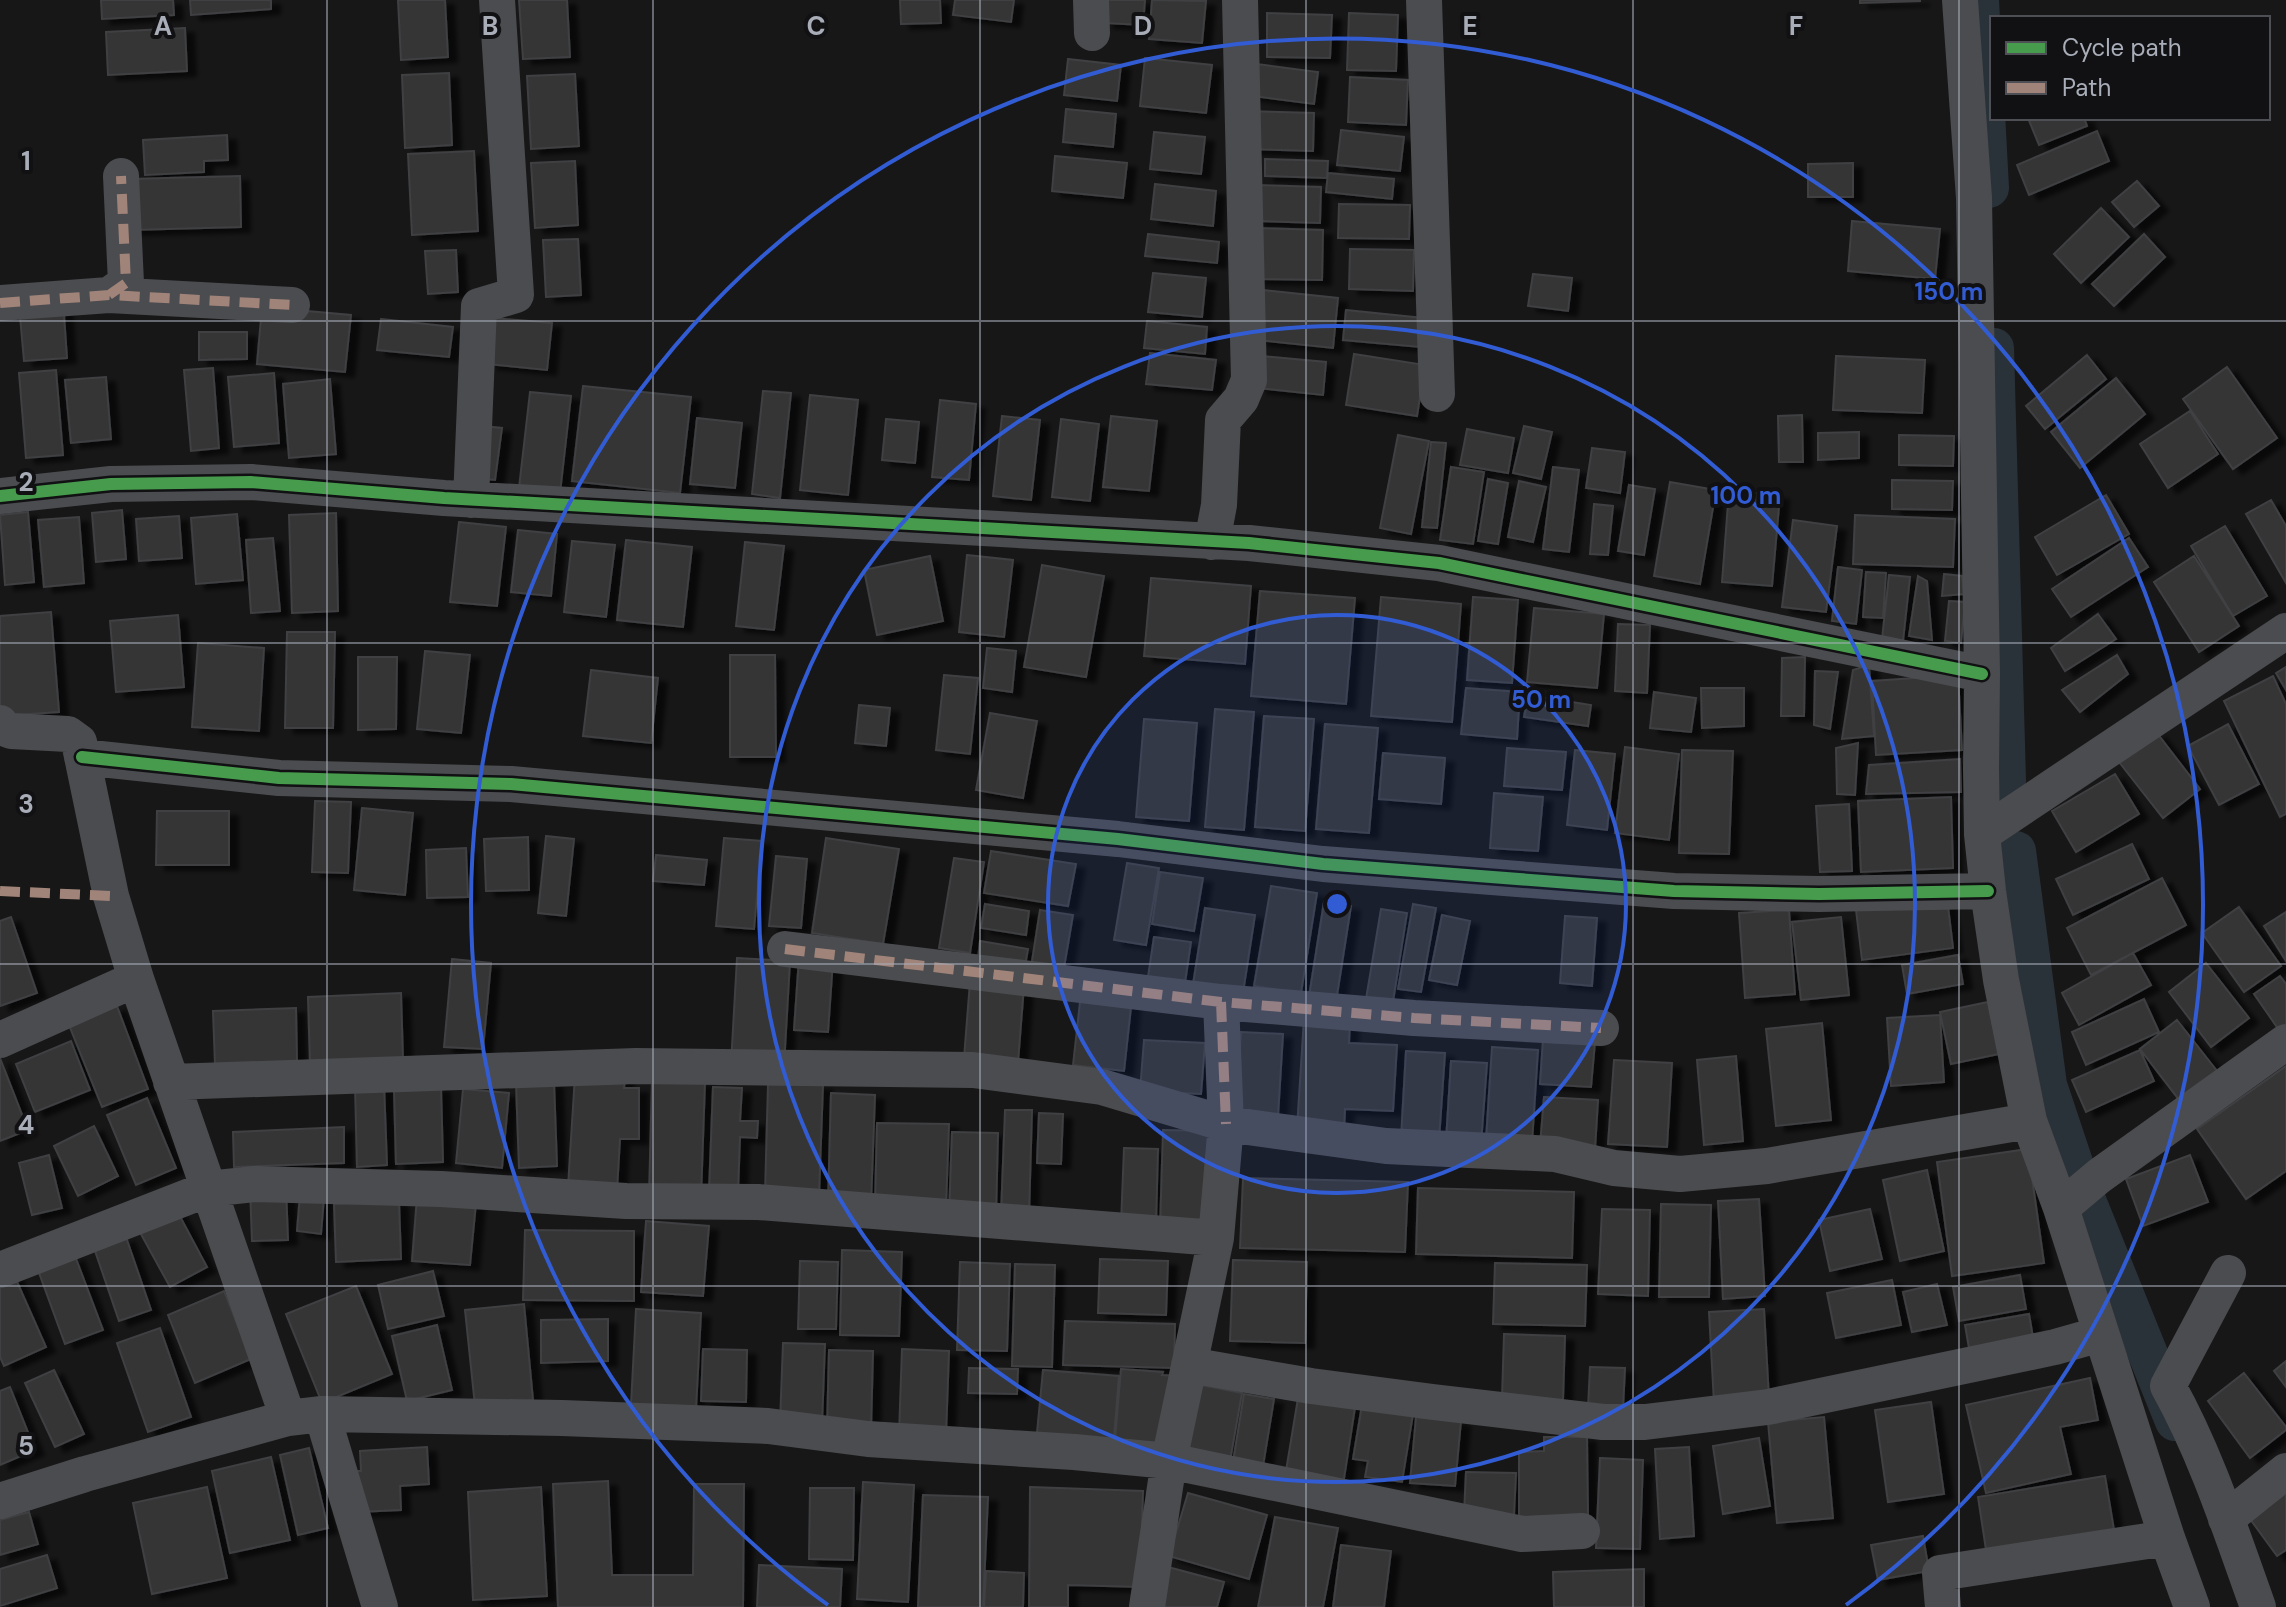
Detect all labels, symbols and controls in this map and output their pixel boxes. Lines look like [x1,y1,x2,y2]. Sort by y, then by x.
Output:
text: A [154,9,172,43]
text: B [482,9,498,43]
text: C [806,9,826,43]
text: D [1134,9,1152,43]
text: E [1462,9,1478,43]
text: F [1789,9,1803,43]
legend [1990,16,2270,120]
text: Cycle path [2062,32,2181,63]
text: Path [2062,72,2111,103]
text: 1 [21,144,31,178]
text: 150 m [1915,276,1983,307]
text: 2 [18,465,34,499]
text: 100 m [1711,480,1781,511]
text: 50 m [1511,684,1571,715]
text: 3 [18,787,34,821]
centre of rings [1323,890,1351,918]
text: 4 [18,1108,34,1142]
text: 5 [18,1429,34,1463]

